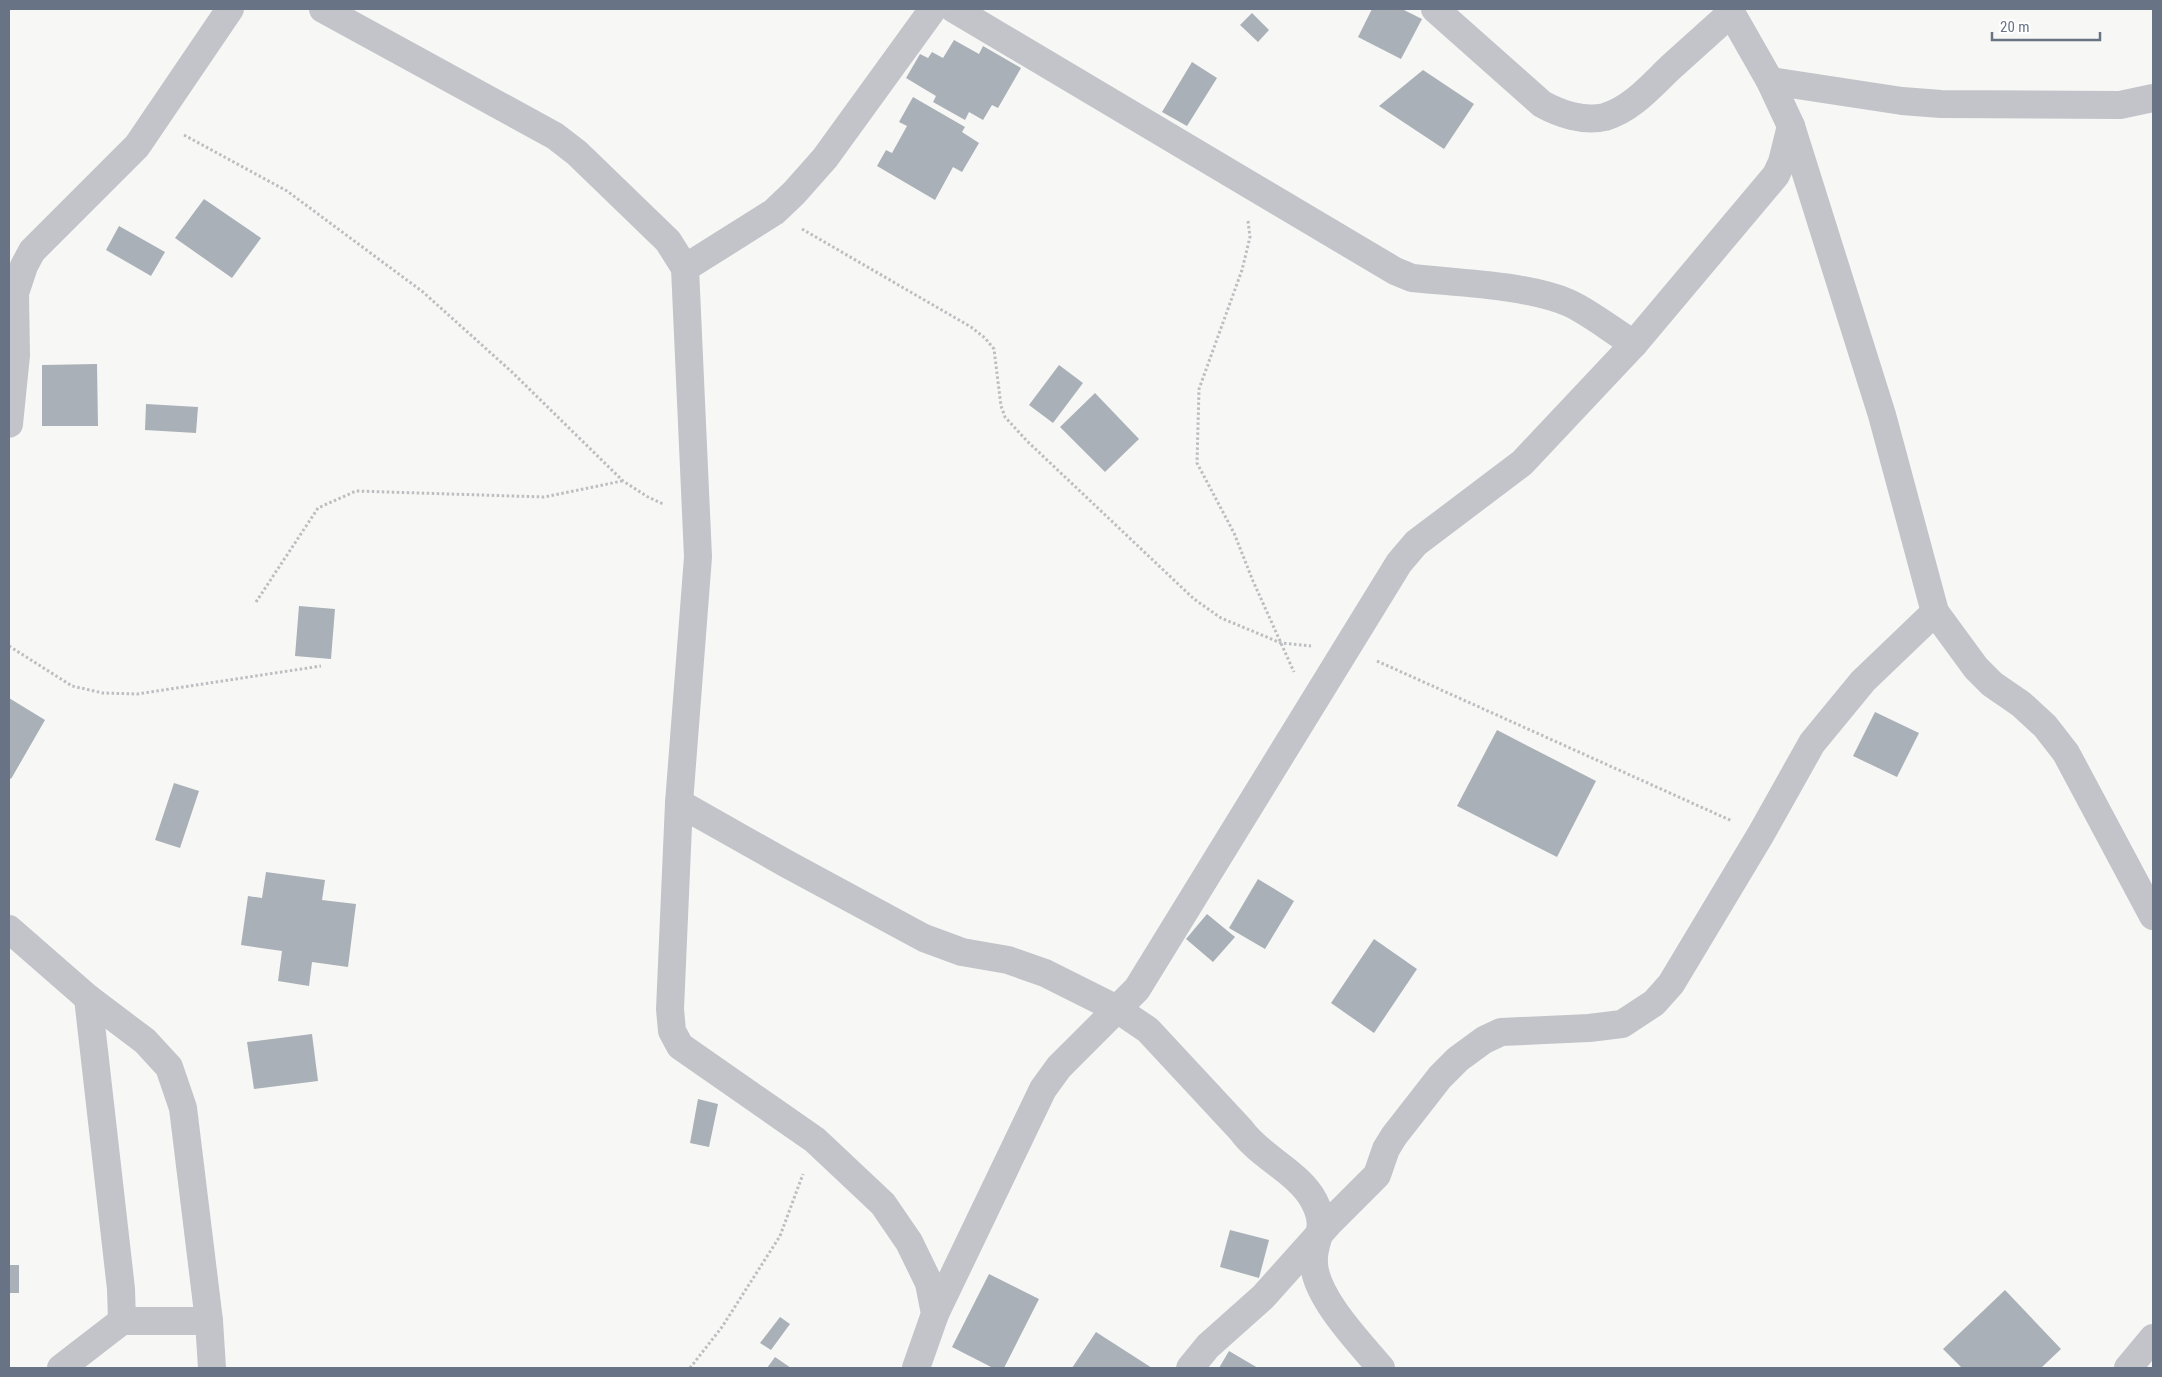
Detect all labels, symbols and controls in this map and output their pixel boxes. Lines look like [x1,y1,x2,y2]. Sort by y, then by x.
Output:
scale bar [1992,10,2100,42]
text: 20 m [2000,18,2030,36]

